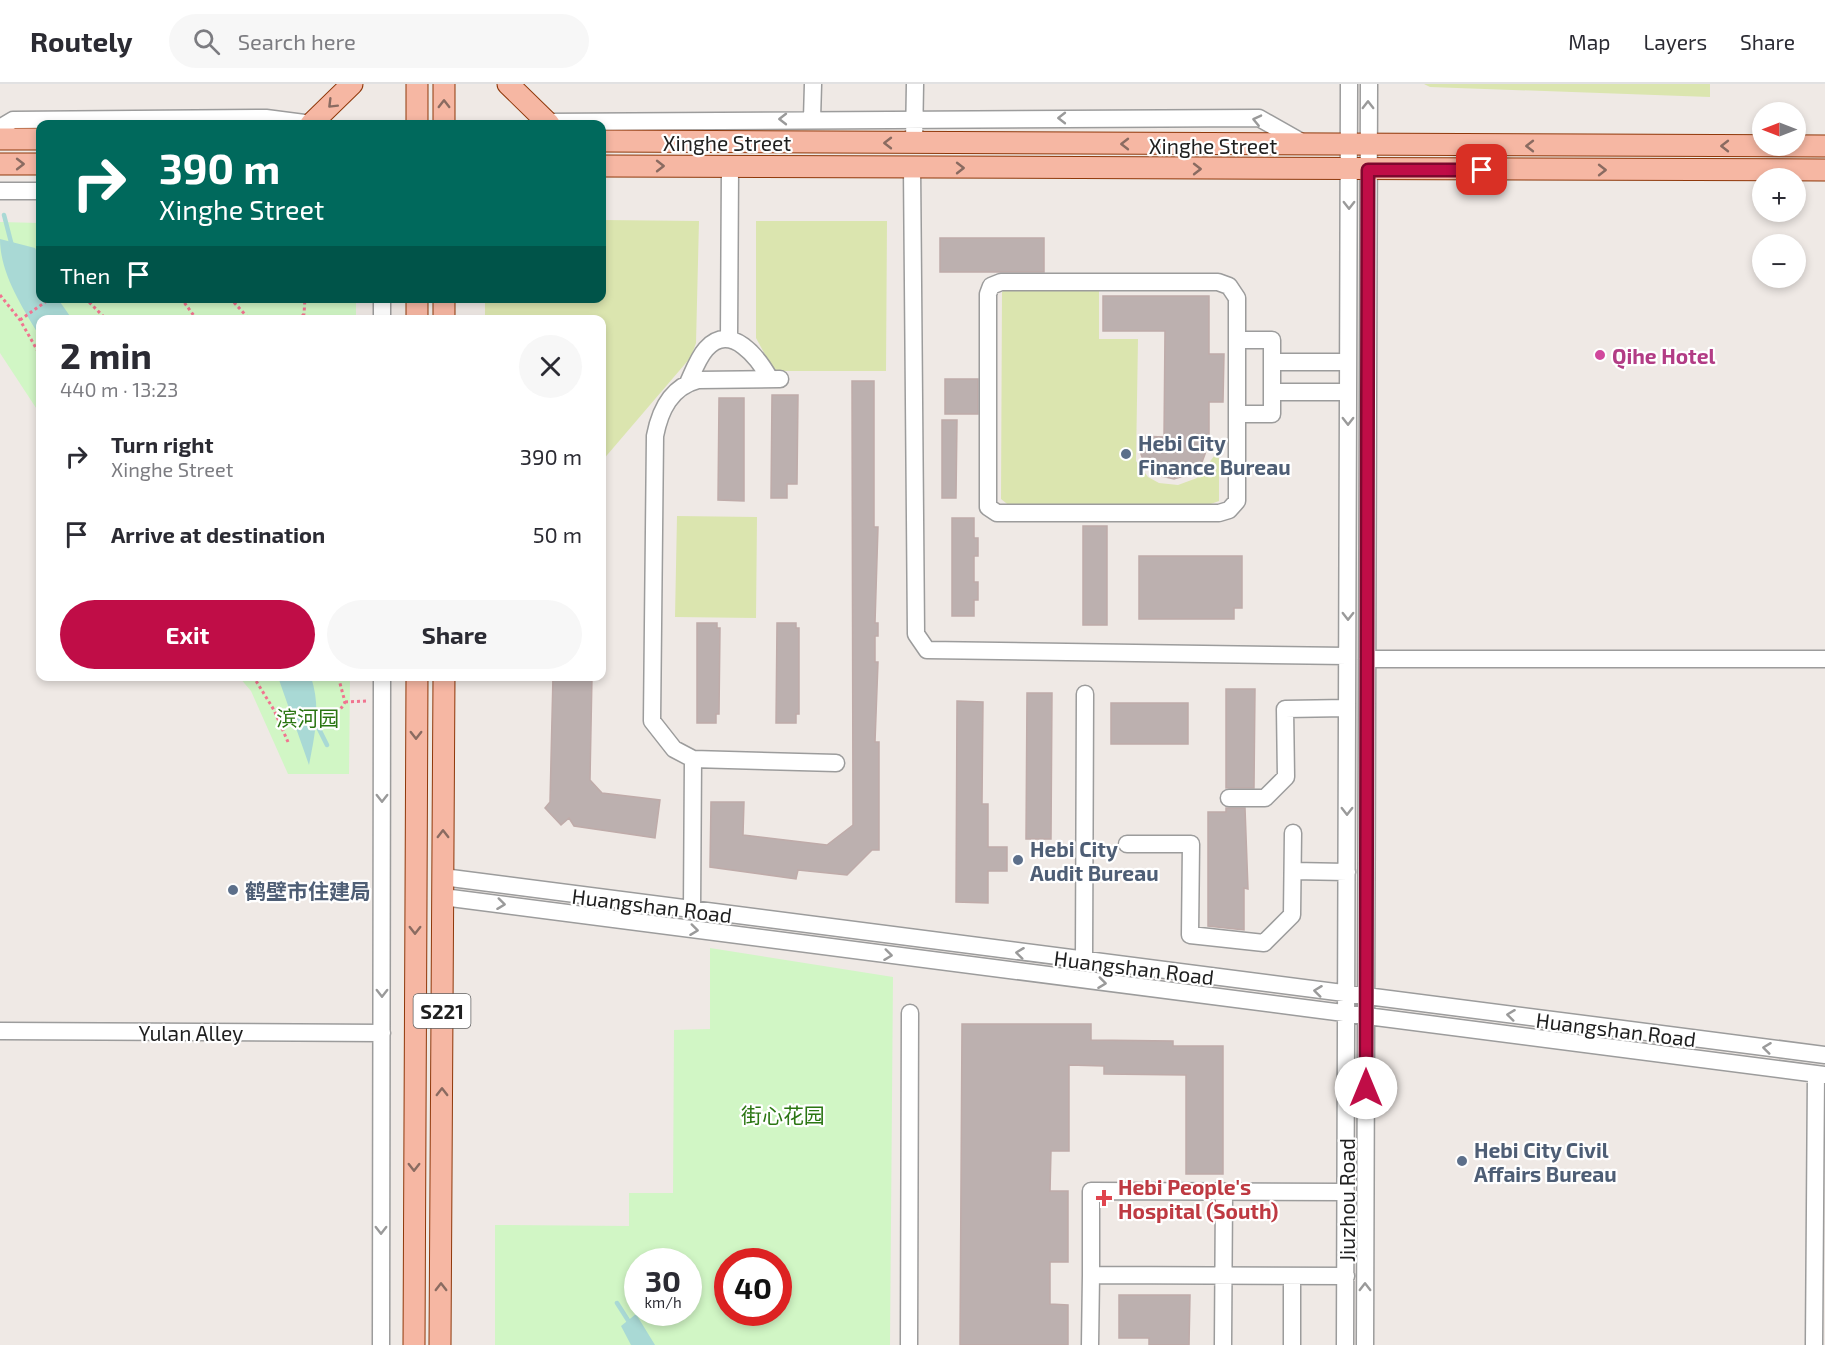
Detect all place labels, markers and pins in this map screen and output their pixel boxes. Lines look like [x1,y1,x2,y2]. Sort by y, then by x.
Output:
pin [1456,144,1507,195]
place label: Qihe Hotel [1612,343,1716,369]
marker: Qihe Hotel [1593,348,1607,362]
place label: Hebi City Finance Bureau [1138,430,1291,479]
marker: Hebi City Finance Bureau [1119,447,1133,461]
place label: Hebi City Audit Bureau [1030,836,1159,885]
marker: Hebi City Audit Bureau [1011,853,1025,867]
place label: 鹤壁市住建局 [245,878,371,903]
marker: 鹤壁市住建局 [226,883,240,897]
place label: Hebi City Civil Affairs Bureau [1474,1137,1617,1186]
marker: Hebi City Civil Affairs Bureau [1455,1154,1469,1168]
place label: Hebi People's Hospital (South) [1118,1174,1278,1223]
marker: Hebi People's Hospital (South) [1095,1189,1113,1207]

